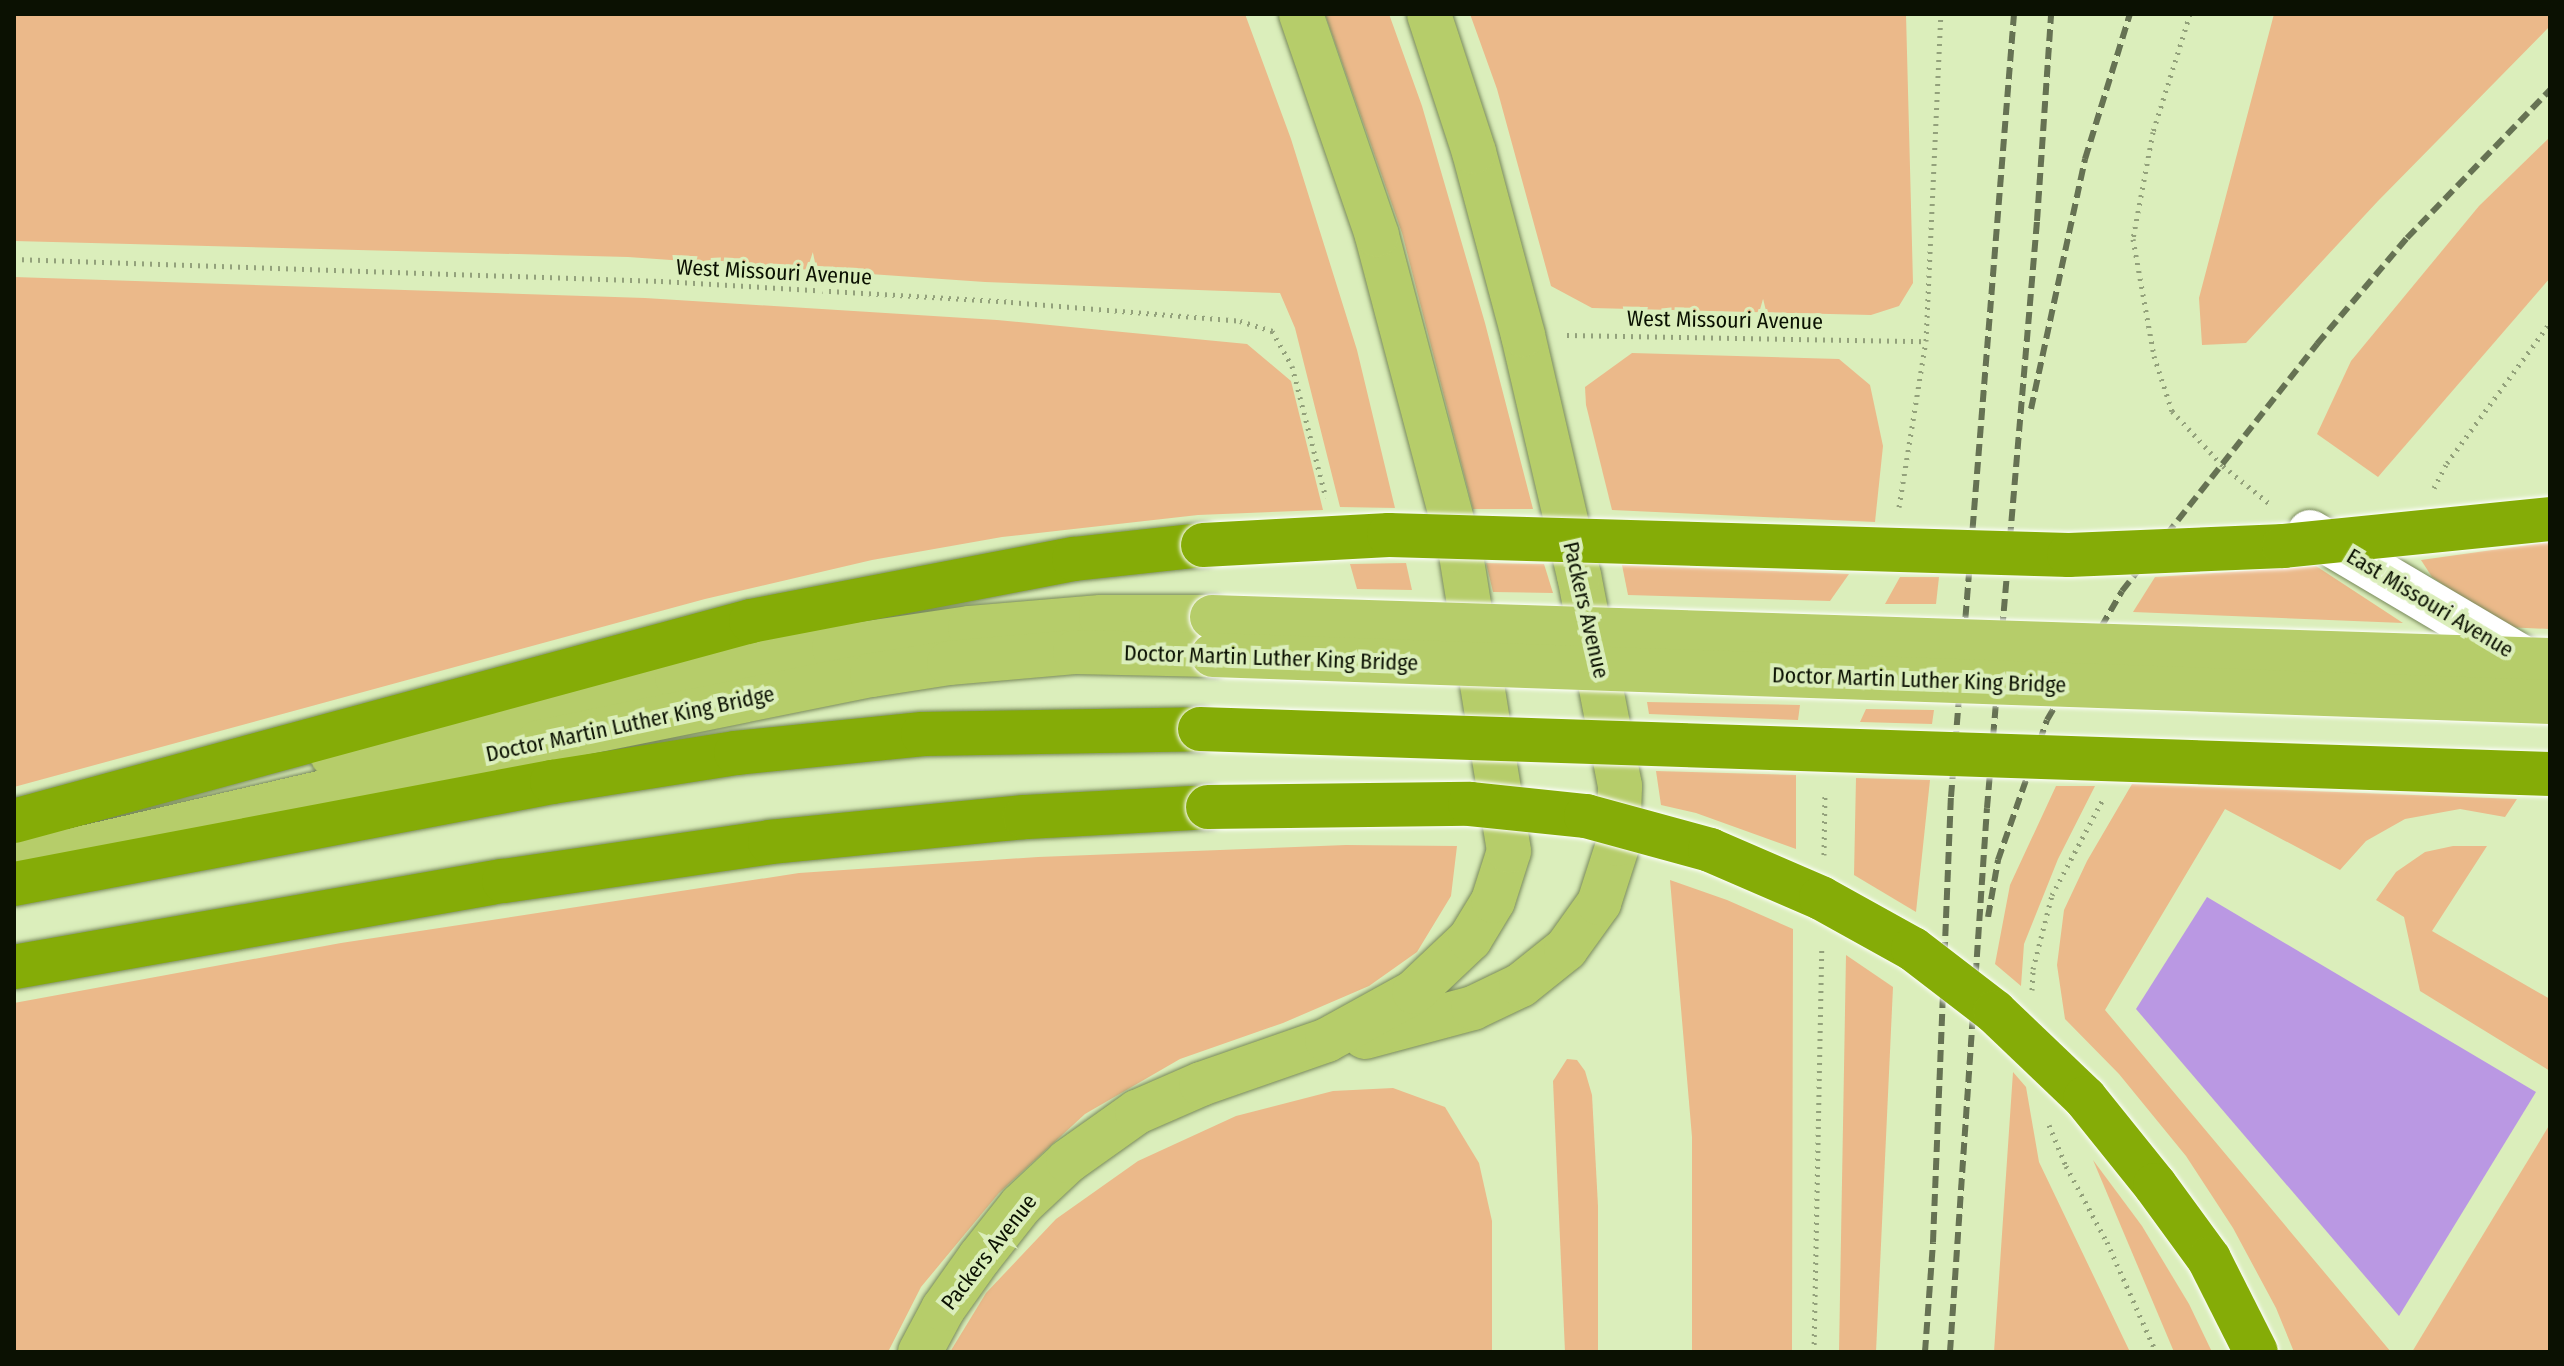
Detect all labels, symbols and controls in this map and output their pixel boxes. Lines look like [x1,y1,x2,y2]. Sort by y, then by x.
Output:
street label: West Missouri Avenue [675,254,873,290]
street label: West Missouri Avenue [1627,305,1823,335]
street label: Packers Avenue [1557,539,1615,681]
street label: East Missouri Avenue [2342,543,2518,663]
street label: Doctor Martin Luther King Bridge [1123,640,1419,676]
street label: Doctor Martin Luther King Bridge [1771,662,2067,698]
street label: Doctor Martin Luther King Bridge [483,680,777,768]
street label: Packers Avenue [936,1189,1042,1315]

